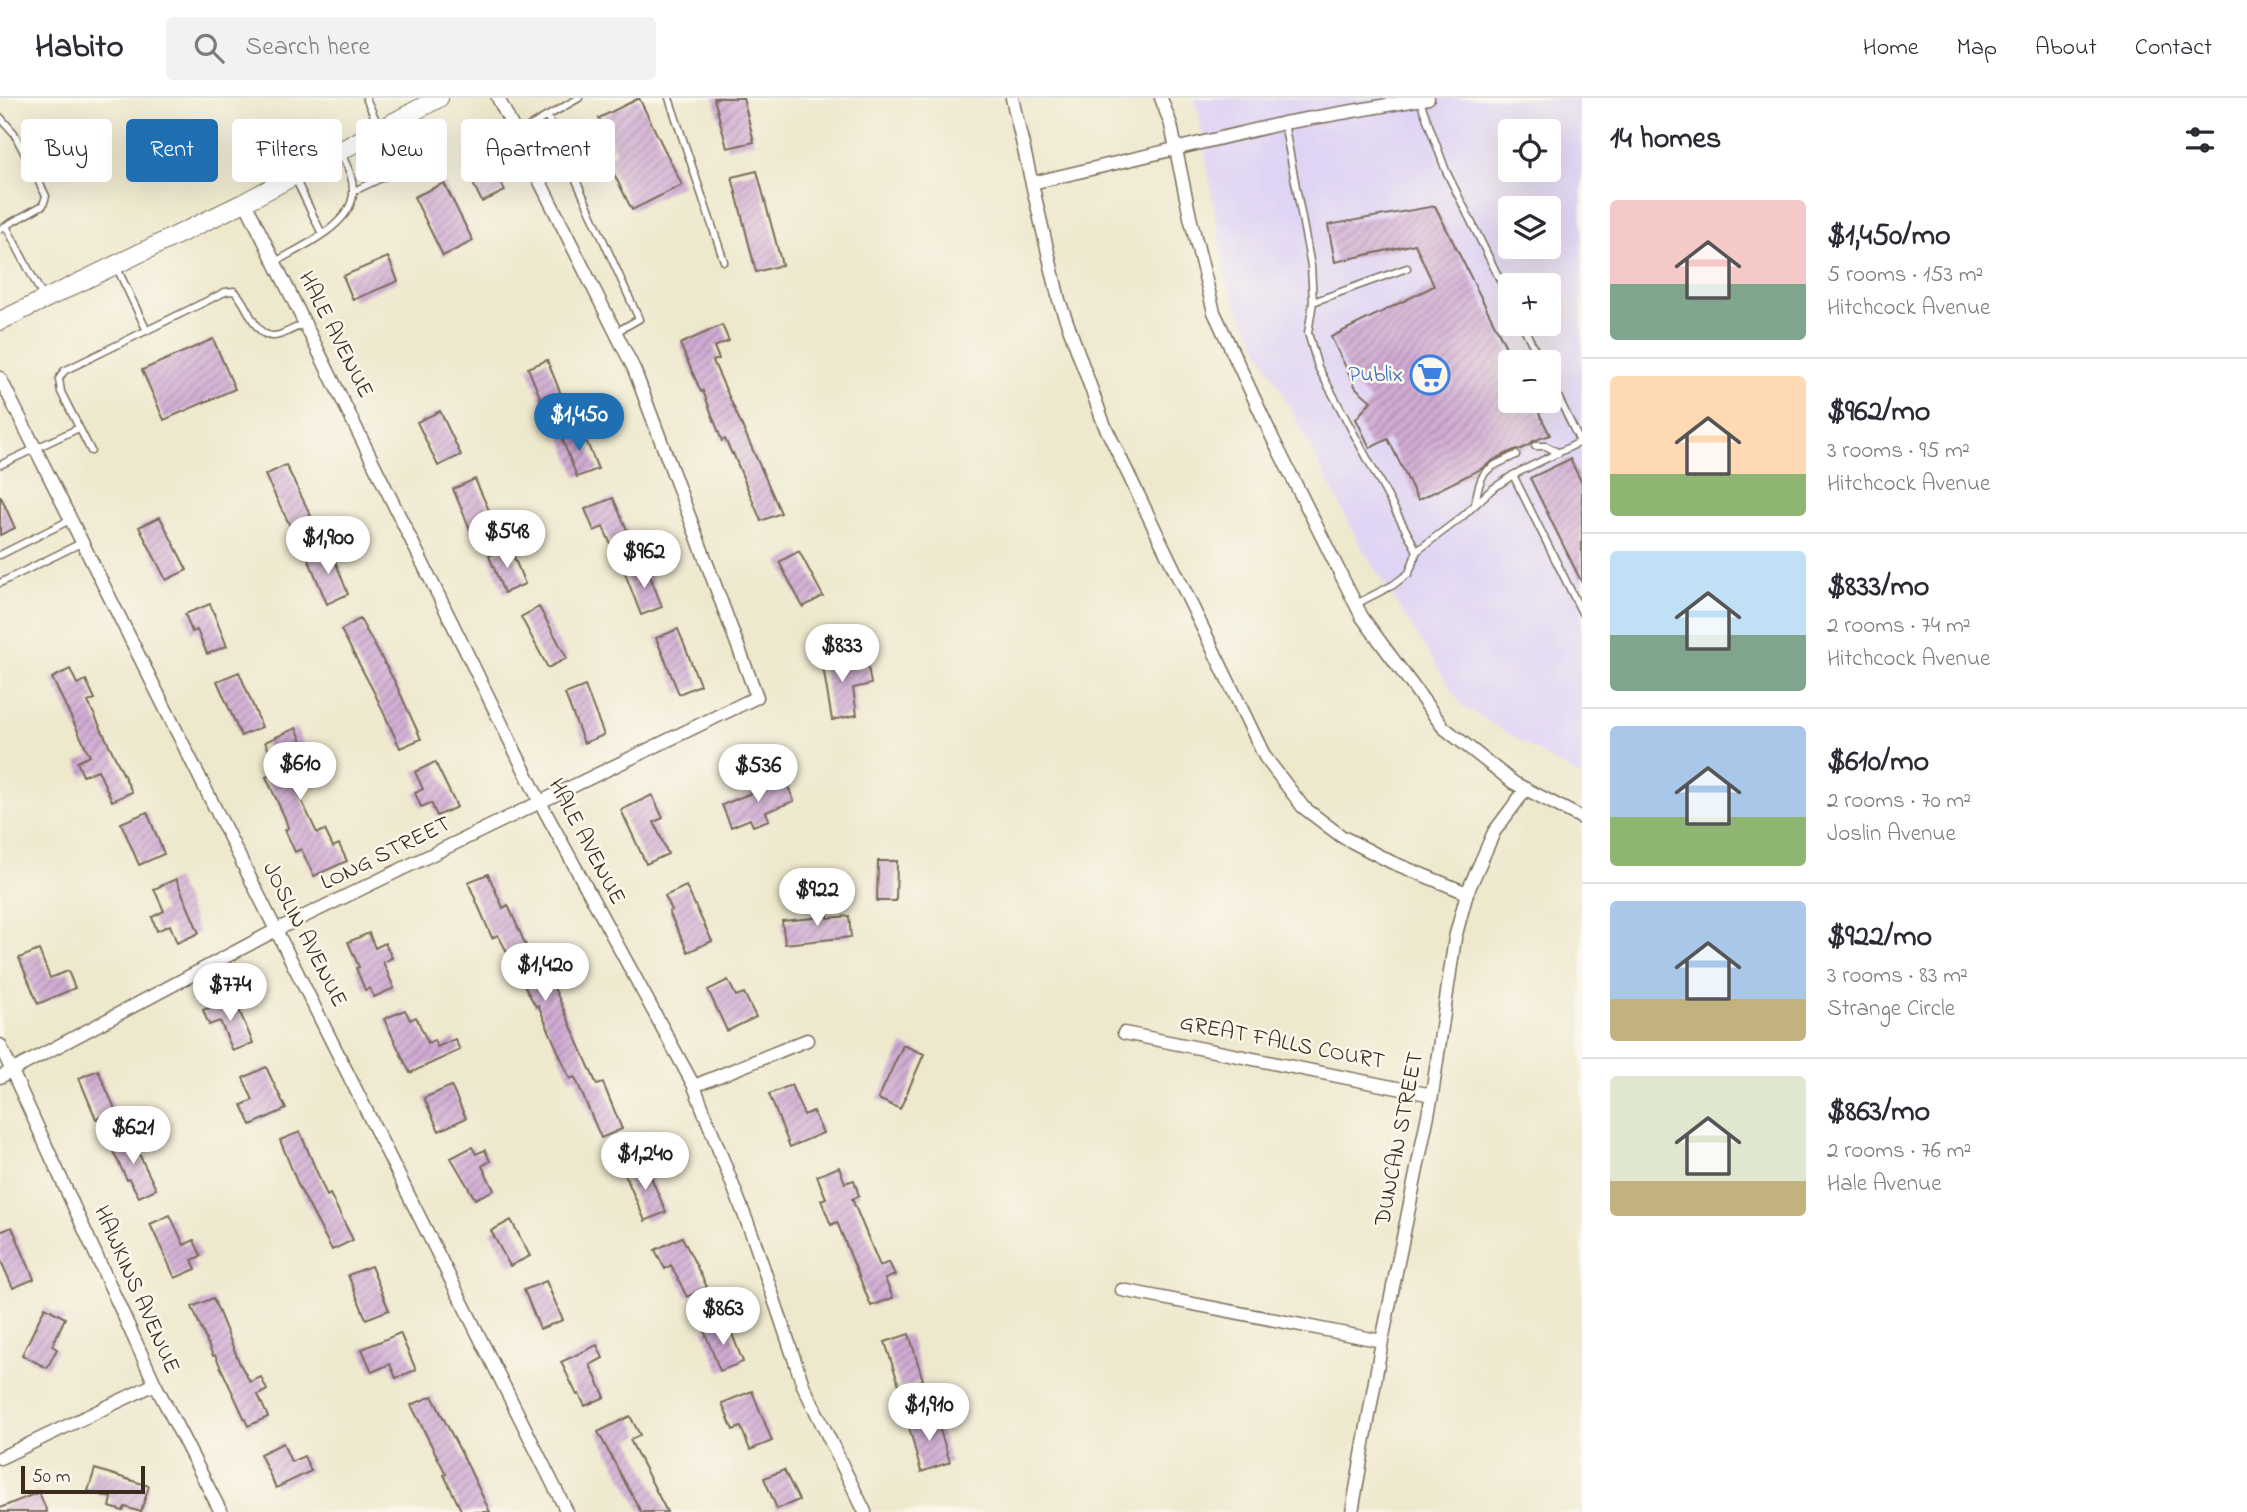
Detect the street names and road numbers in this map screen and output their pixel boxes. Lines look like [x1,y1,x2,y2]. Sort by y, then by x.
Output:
street label: HALE AVENUE [289,266,381,404]
street label: HALE AVENUE [539,773,633,911]
street label: LONG STREET [315,808,457,900]
street label: JOSLIN AVENUE [253,857,355,1013]
street label: GREAT FALLS COURT [1177,1007,1387,1079]
street label: DUNCAN STREET [1367,1049,1433,1230]
street label: HAWKINS AVENUE [84,1201,188,1379]

